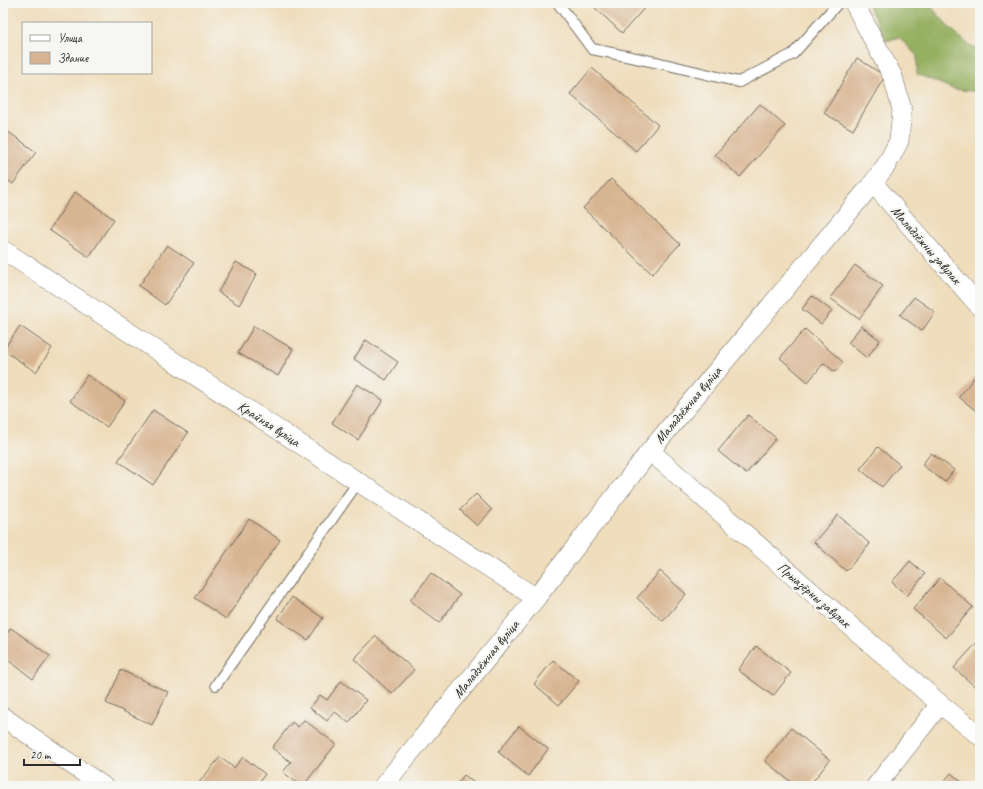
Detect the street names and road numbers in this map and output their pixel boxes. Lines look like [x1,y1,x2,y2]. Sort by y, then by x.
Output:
street label: Маладзёжны завулак [887,202,966,289]
street label: Маладзёжная вуліца [651,362,726,447]
street label: Крайняя вуліца [235,398,304,451]
street label: Прыазёрны завулак [774,559,855,632]
street label: Маладзёжная вуліца [449,616,523,702]

